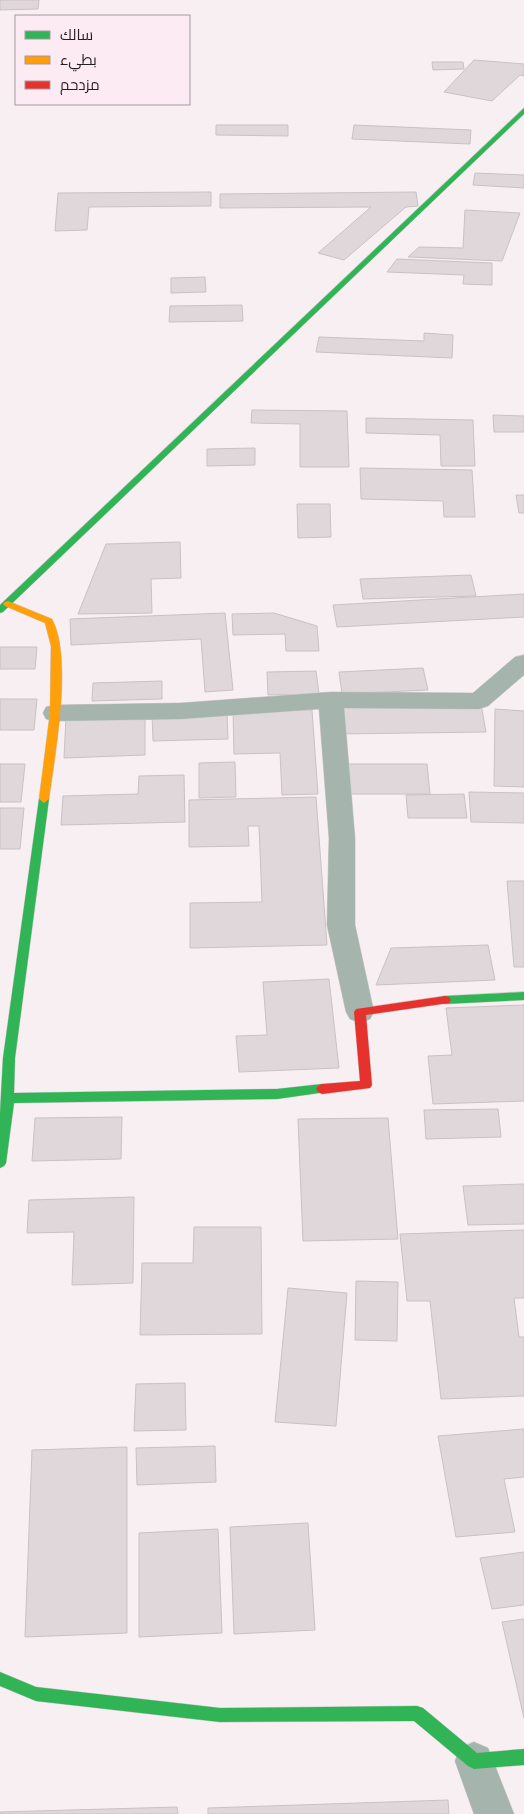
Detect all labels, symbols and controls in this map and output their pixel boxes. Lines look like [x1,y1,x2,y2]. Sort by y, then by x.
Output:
legend [15,15,190,105]
text: سالك [60,26,93,44]
text: بطيء [60,51,97,72]
text: مزدحم [60,76,100,95]

